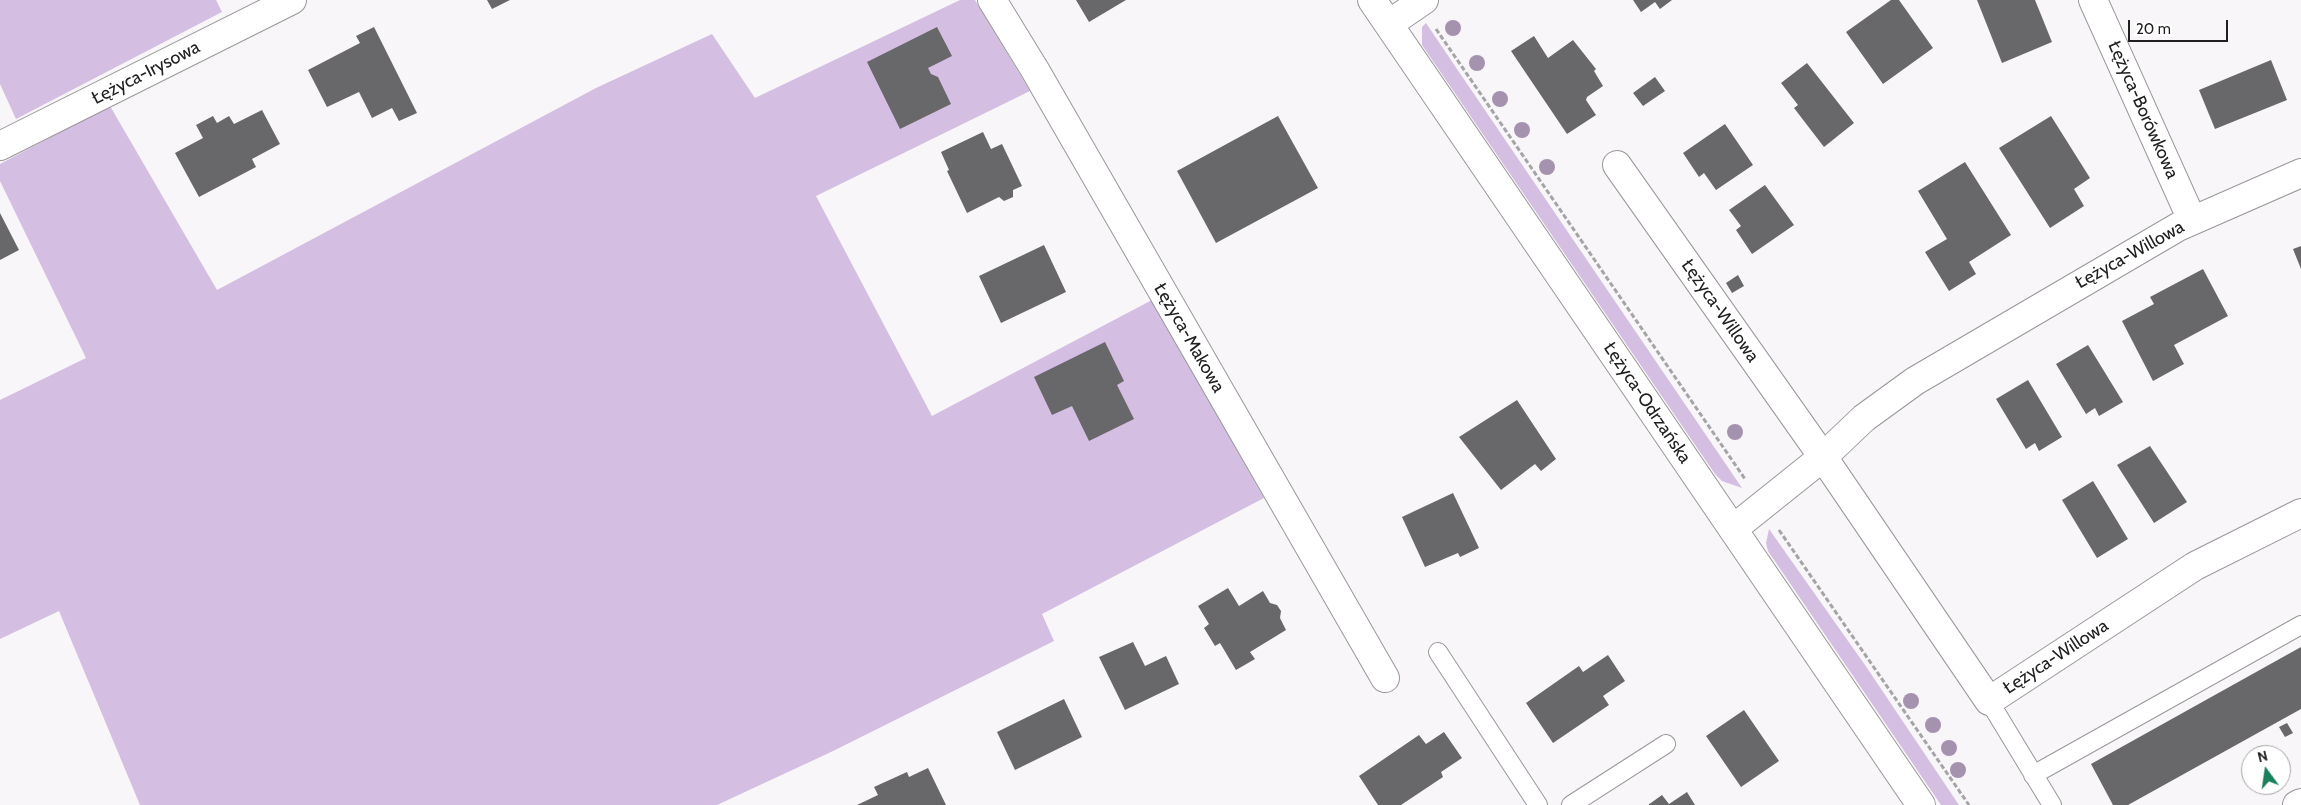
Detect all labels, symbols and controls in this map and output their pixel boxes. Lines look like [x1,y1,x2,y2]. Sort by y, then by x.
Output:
scale bar [2131,10,2231,42]
text: 20 m [2136,20,2171,38]
street label: Łężyca-Irysowa [88,37,204,109]
street label: Łężyca-Borówkowa [2103,38,2183,182]
street label: Łężyca-Willowa [2072,216,2188,294]
street label: Łężyca-Willowa [1677,255,1763,367]
street label: Łężyca-Makowa [1149,280,1229,396]
street label: Łężyca-Odrzańska [1599,339,1695,467]
street label: Łężyca-Willowa [2000,615,2112,699]
north arrow [2241,745,2291,795]
text: N [2256,746,2270,766]

